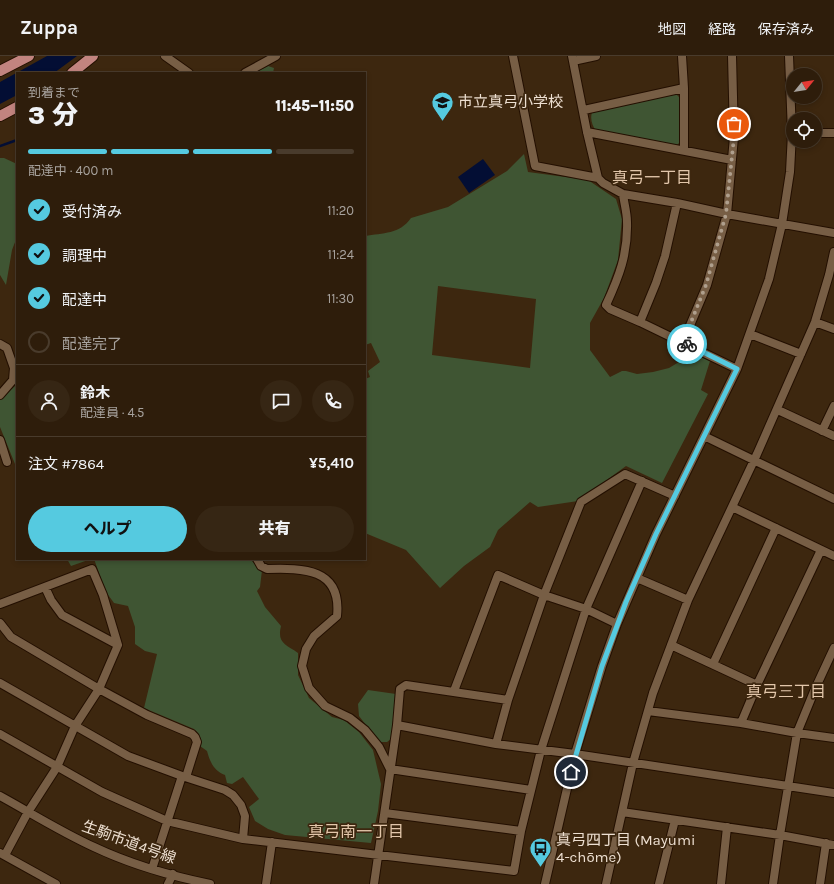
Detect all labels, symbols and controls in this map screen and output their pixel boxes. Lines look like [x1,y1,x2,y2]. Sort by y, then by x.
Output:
text: Zuppa [20,17,78,39]
text: 地図 [658,21,686,38]
text: 経路 [708,21,736,38]
text: 保存済み [758,21,814,38]
north arrow [786,68,822,104]
map controls [786,68,822,148]
text: 到着まで [28,85,80,100]
school or university icon: 市立真弓小学校 [430,89,456,122]
place label: 市立真弓小学校 [458,93,563,111]
text: 11:45–11:50 [275,97,354,115]
text: 3 分 [28,100,78,131]
pin [717,107,751,141]
button: locate [786,112,822,148]
icon: bag [723,113,745,135]
text: 配達中 · 400 m [28,163,113,178]
district label: 真弓一丁目 [612,168,692,187]
icon: check [28,199,50,221]
text: 受付済み [62,203,122,221]
text: 11:20 [327,203,354,218]
icon: check [28,243,50,265]
text: 調理中 [62,247,107,265]
text: 11:24 [328,247,354,262]
icon: check [28,287,50,309]
text: 配達中 [62,291,107,309]
text: 11:30 [327,291,354,306]
courier [667,324,707,364]
icon: bike [676,333,698,355]
text: 配達完了 [62,335,122,353]
button: person [28,380,70,422]
button: chat [260,380,302,422]
button: phone [312,380,354,422]
text: 鈴木 [80,384,110,402]
text: 配達員 · 4.5 [80,405,144,420]
text: ¥5,410 [309,454,354,472]
text: 注文 #7864 [28,455,104,473]
button: ヘルプ [28,506,187,552]
button: 共有 [195,506,354,552]
district label: 真弓三丁目 [746,682,826,701]
pin [554,755,588,789]
icon: home [560,761,582,783]
street label: 生駒市道4号線 [80,817,178,867]
district label: 真弓南一丁目 [308,822,404,841]
place label: 真弓四丁目 (Mayumi 4-chōme) [556,831,695,866]
bus stop icon: 真弓四丁目 (Mayumi 4-chōme) [528,836,554,869]

